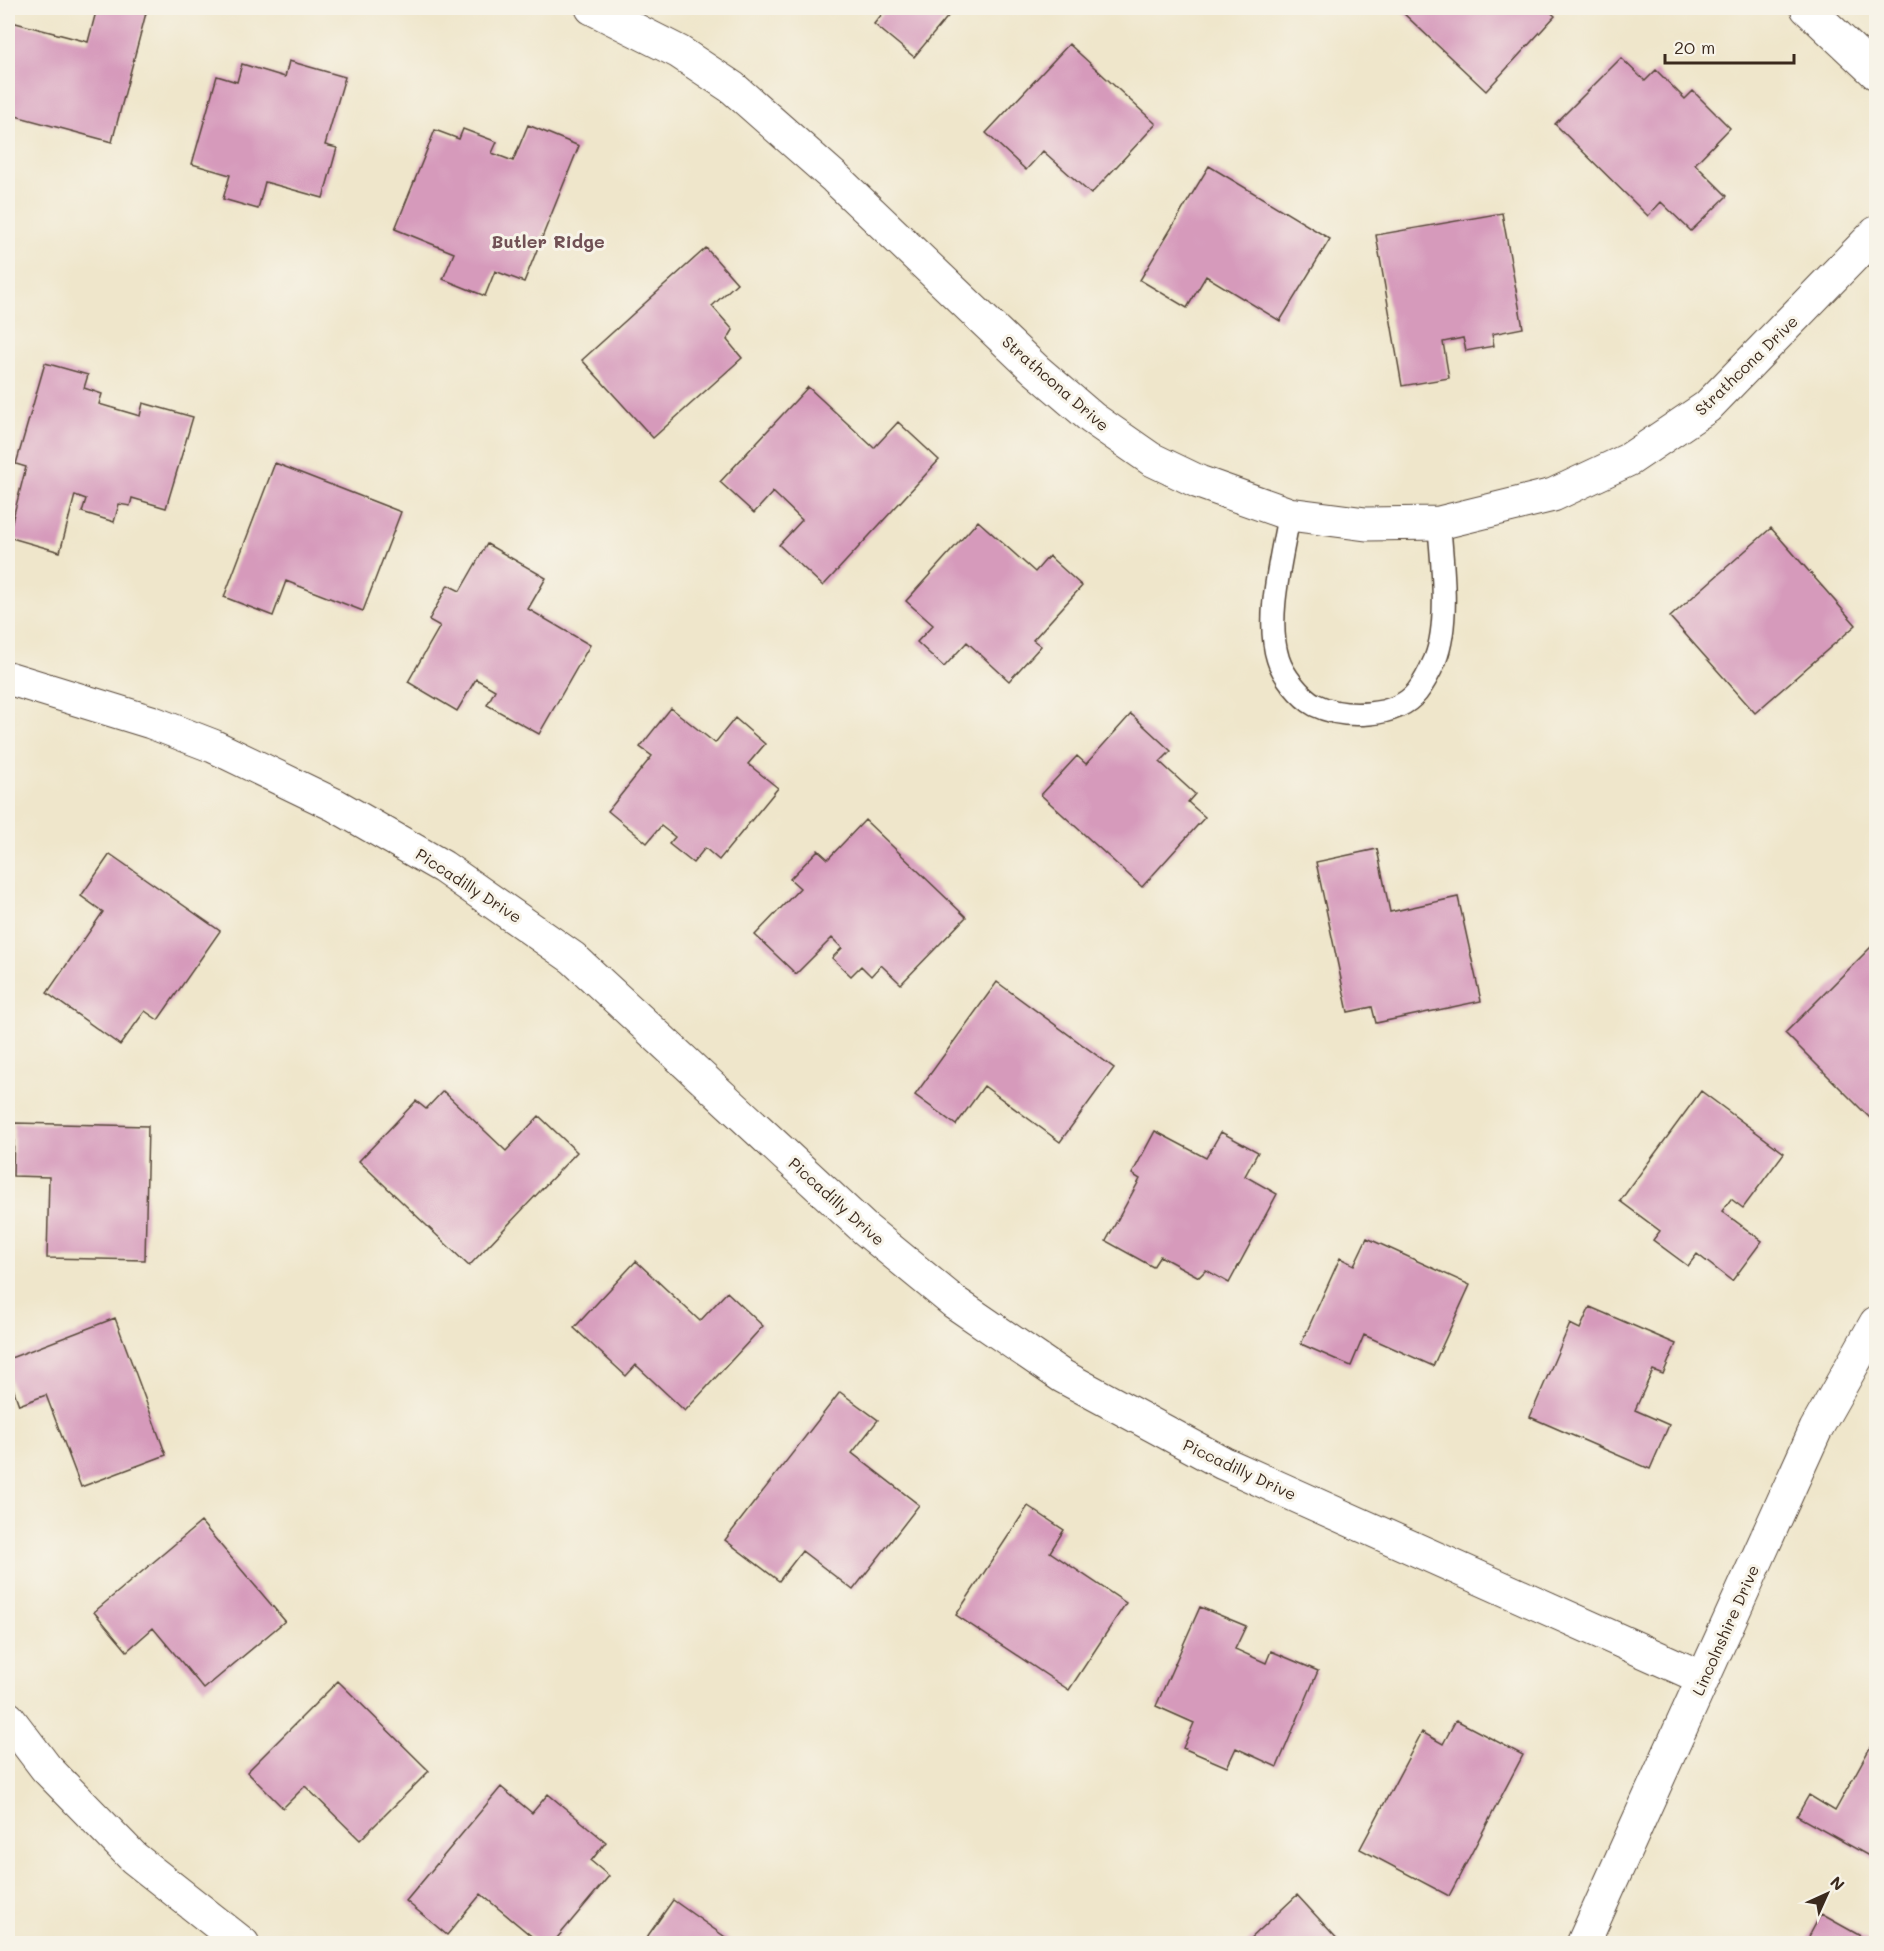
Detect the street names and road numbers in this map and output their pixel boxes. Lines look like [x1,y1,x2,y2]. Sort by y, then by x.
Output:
street label: Strathcona Drive [1690,310,1802,420]
street label: Strathcona Drive [998,331,1114,435]
street label: Piccadilly Drive [412,843,526,927]
street label: Piccadilly Drive [785,1152,889,1250]
street label: Piccadilly Drive [1180,1434,1300,1504]
street label: Lincolnshire Drive [1687,1561,1763,1699]

